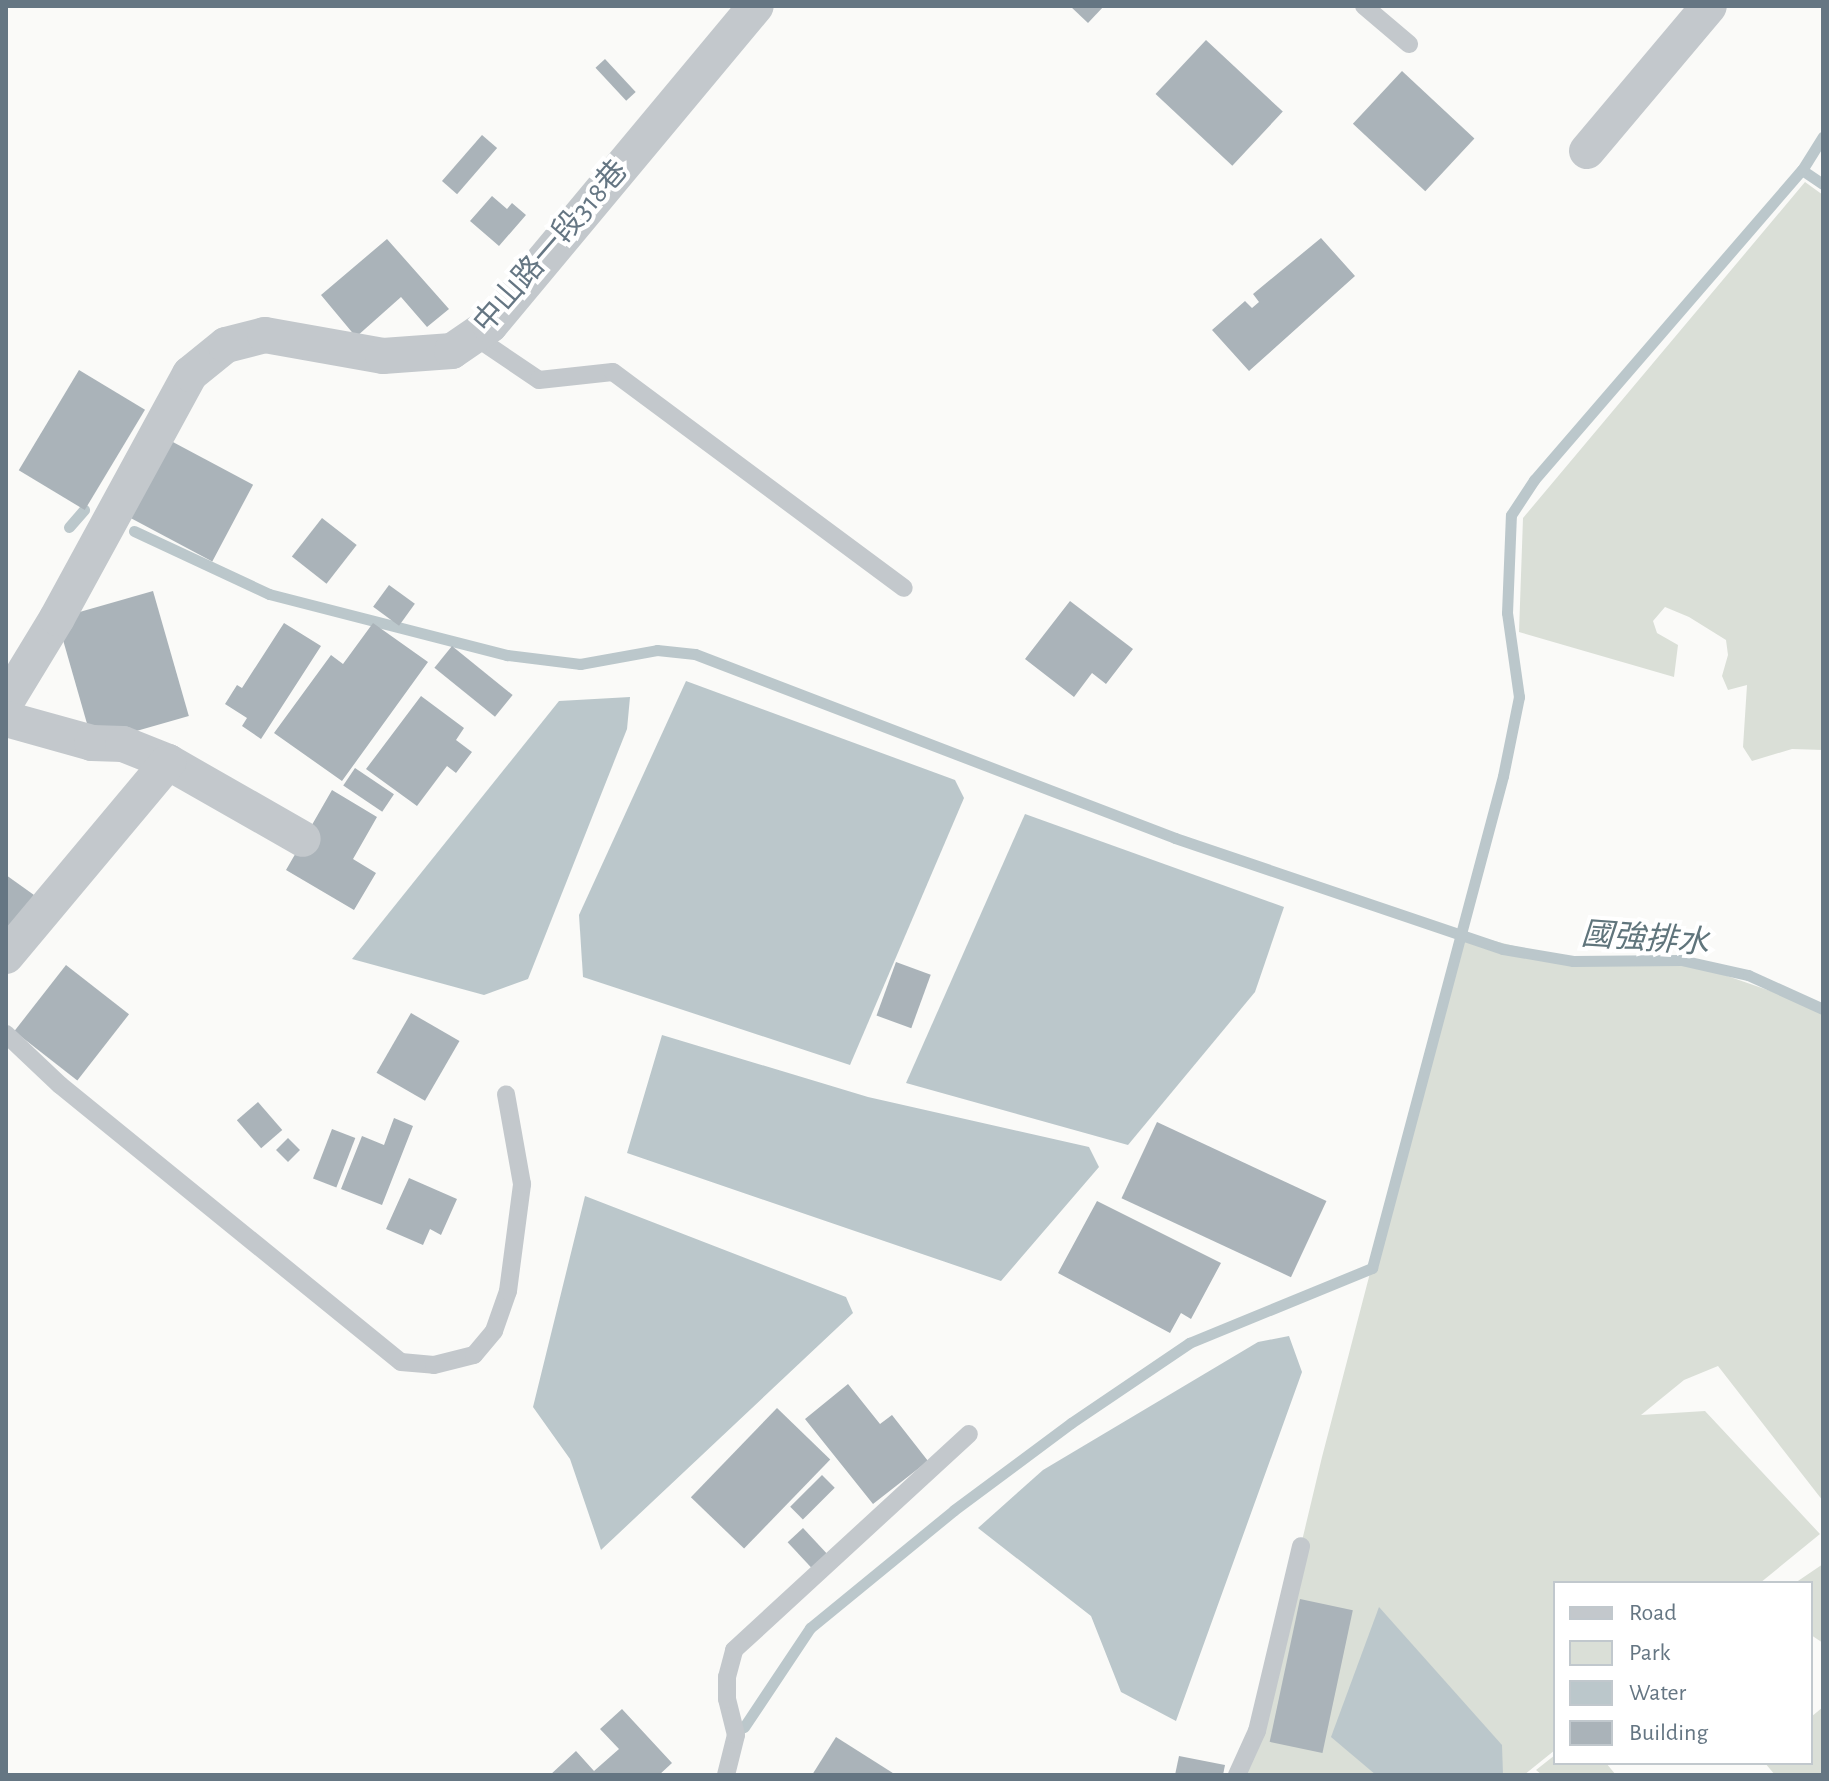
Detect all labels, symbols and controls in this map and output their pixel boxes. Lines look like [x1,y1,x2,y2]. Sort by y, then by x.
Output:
street label: 中山路一段318巷 [466,153,636,341]
water label: 國強排水 [1580,915,1710,963]
legend [1553,1581,1813,1765]
text: Road [1629,1601,1677,1625]
text: Park [1629,1641,1670,1665]
text: Water [1629,1681,1686,1705]
text: Building [1629,1721,1708,1745]

